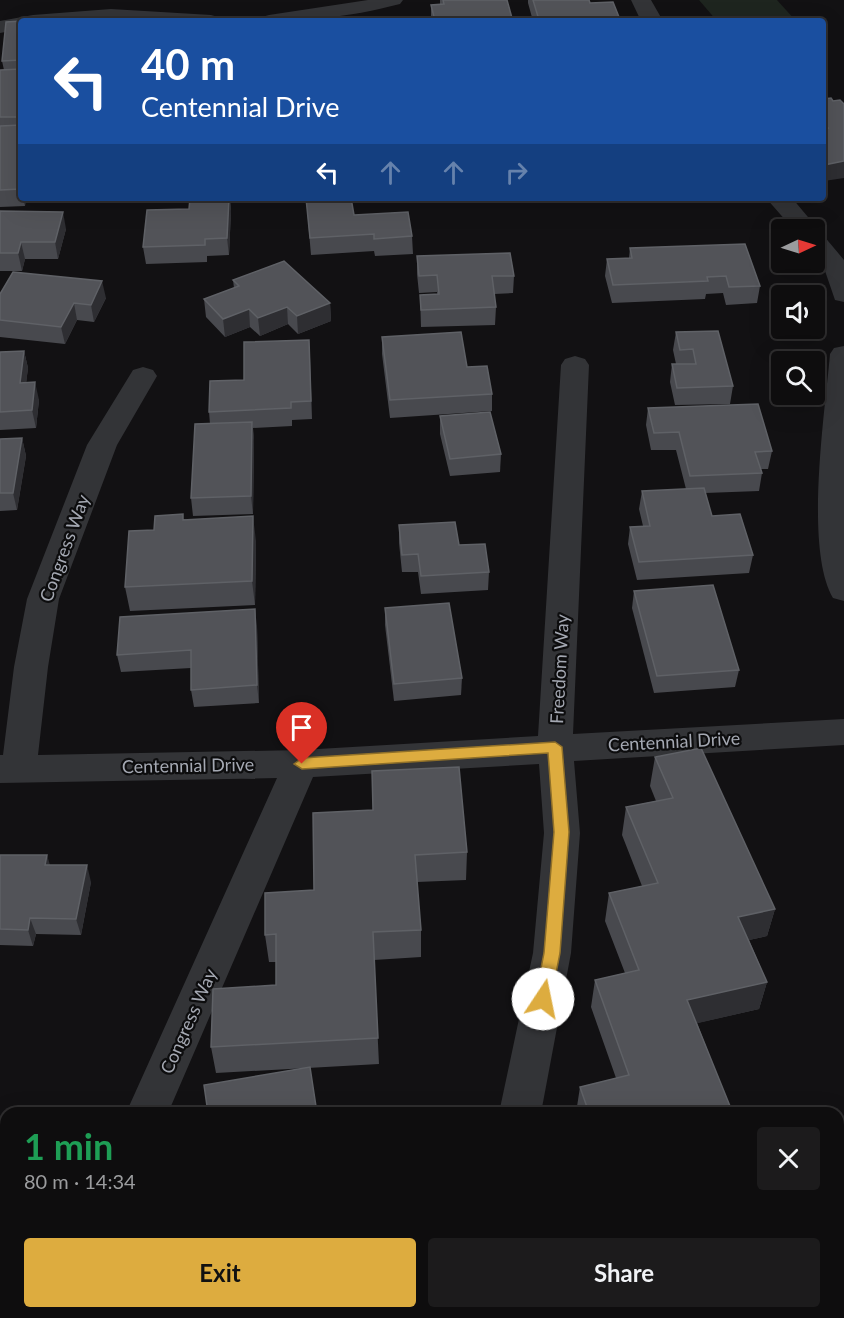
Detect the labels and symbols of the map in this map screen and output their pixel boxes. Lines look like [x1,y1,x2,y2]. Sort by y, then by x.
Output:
north arrow [771,219,825,273]
street label: Congress Way [34,491,94,605]
street label: Freedom Way [545,613,573,724]
pin [276,702,327,764]
street label: Centennial Drive [607,727,741,755]
street label: Centennial Drive [122,753,254,777]
street label: Congress Way [155,964,221,1077]
position arrow [511,967,575,1031]

